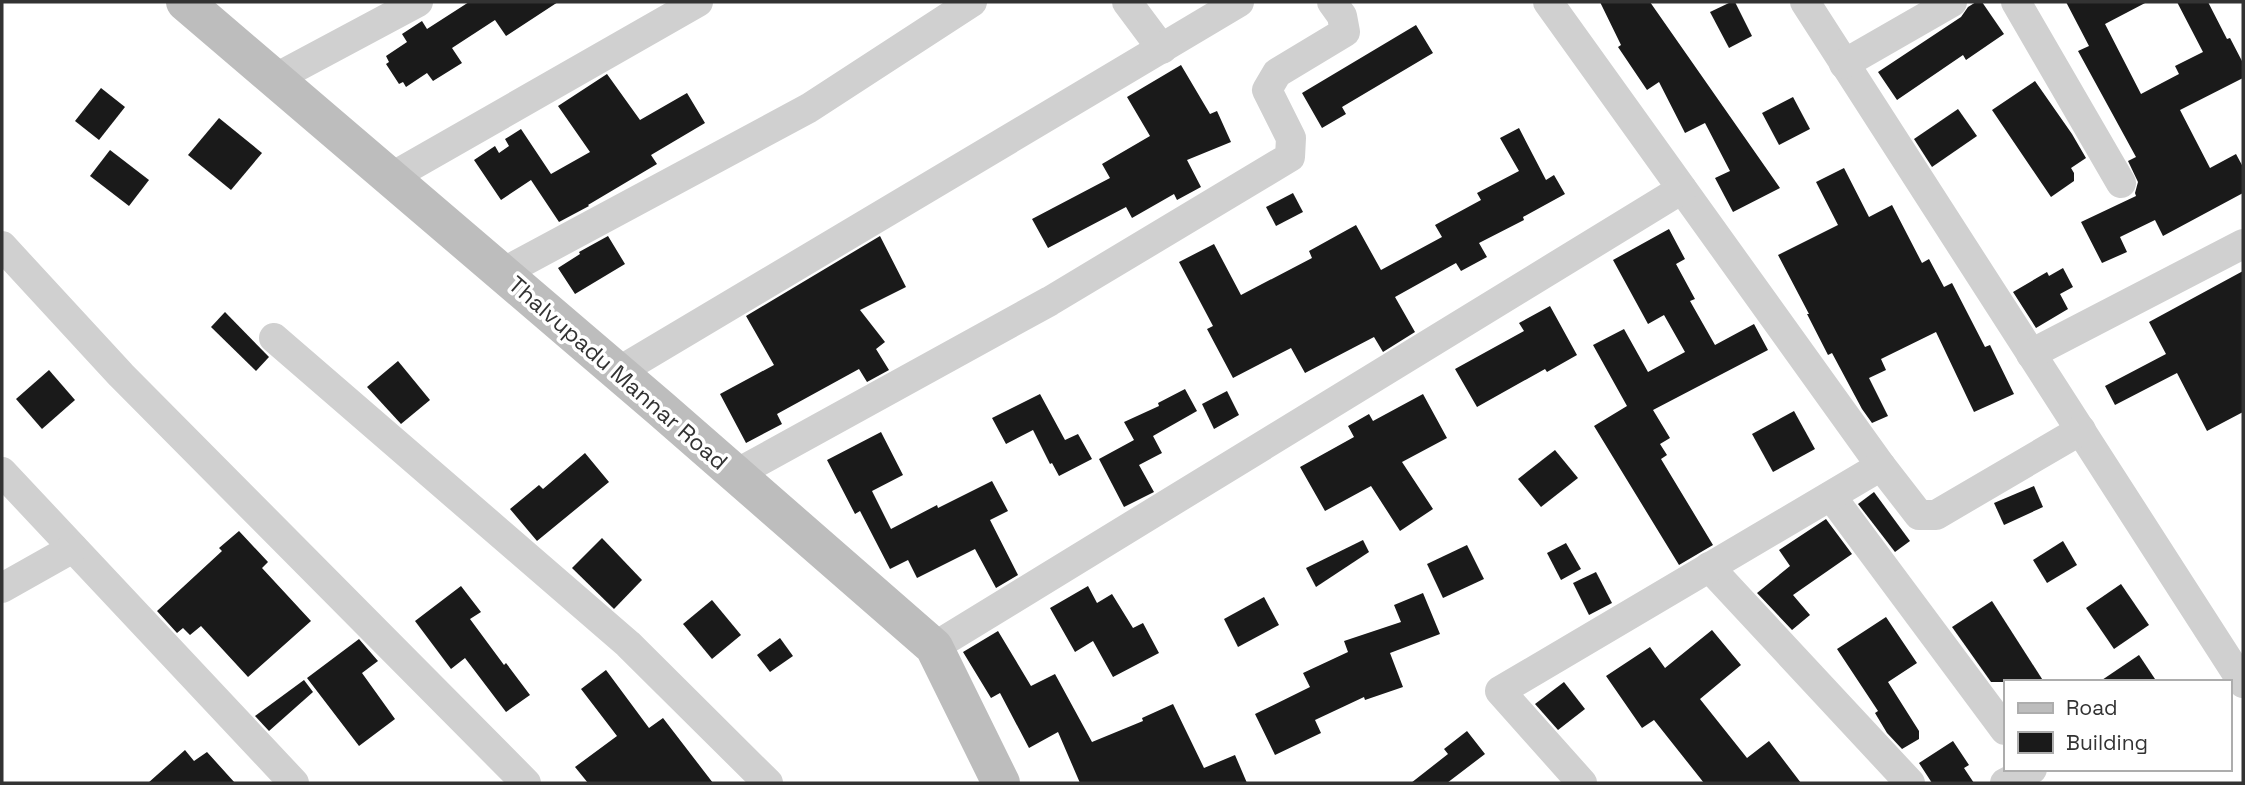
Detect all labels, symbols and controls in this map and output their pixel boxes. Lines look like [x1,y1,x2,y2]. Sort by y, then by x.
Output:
street label: Thalvupadu Mannar Road [502,269,734,477]
legend [2004,680,2231,771]
text: Road [2066,694,2118,721]
text: Building [2066,729,2148,756]

